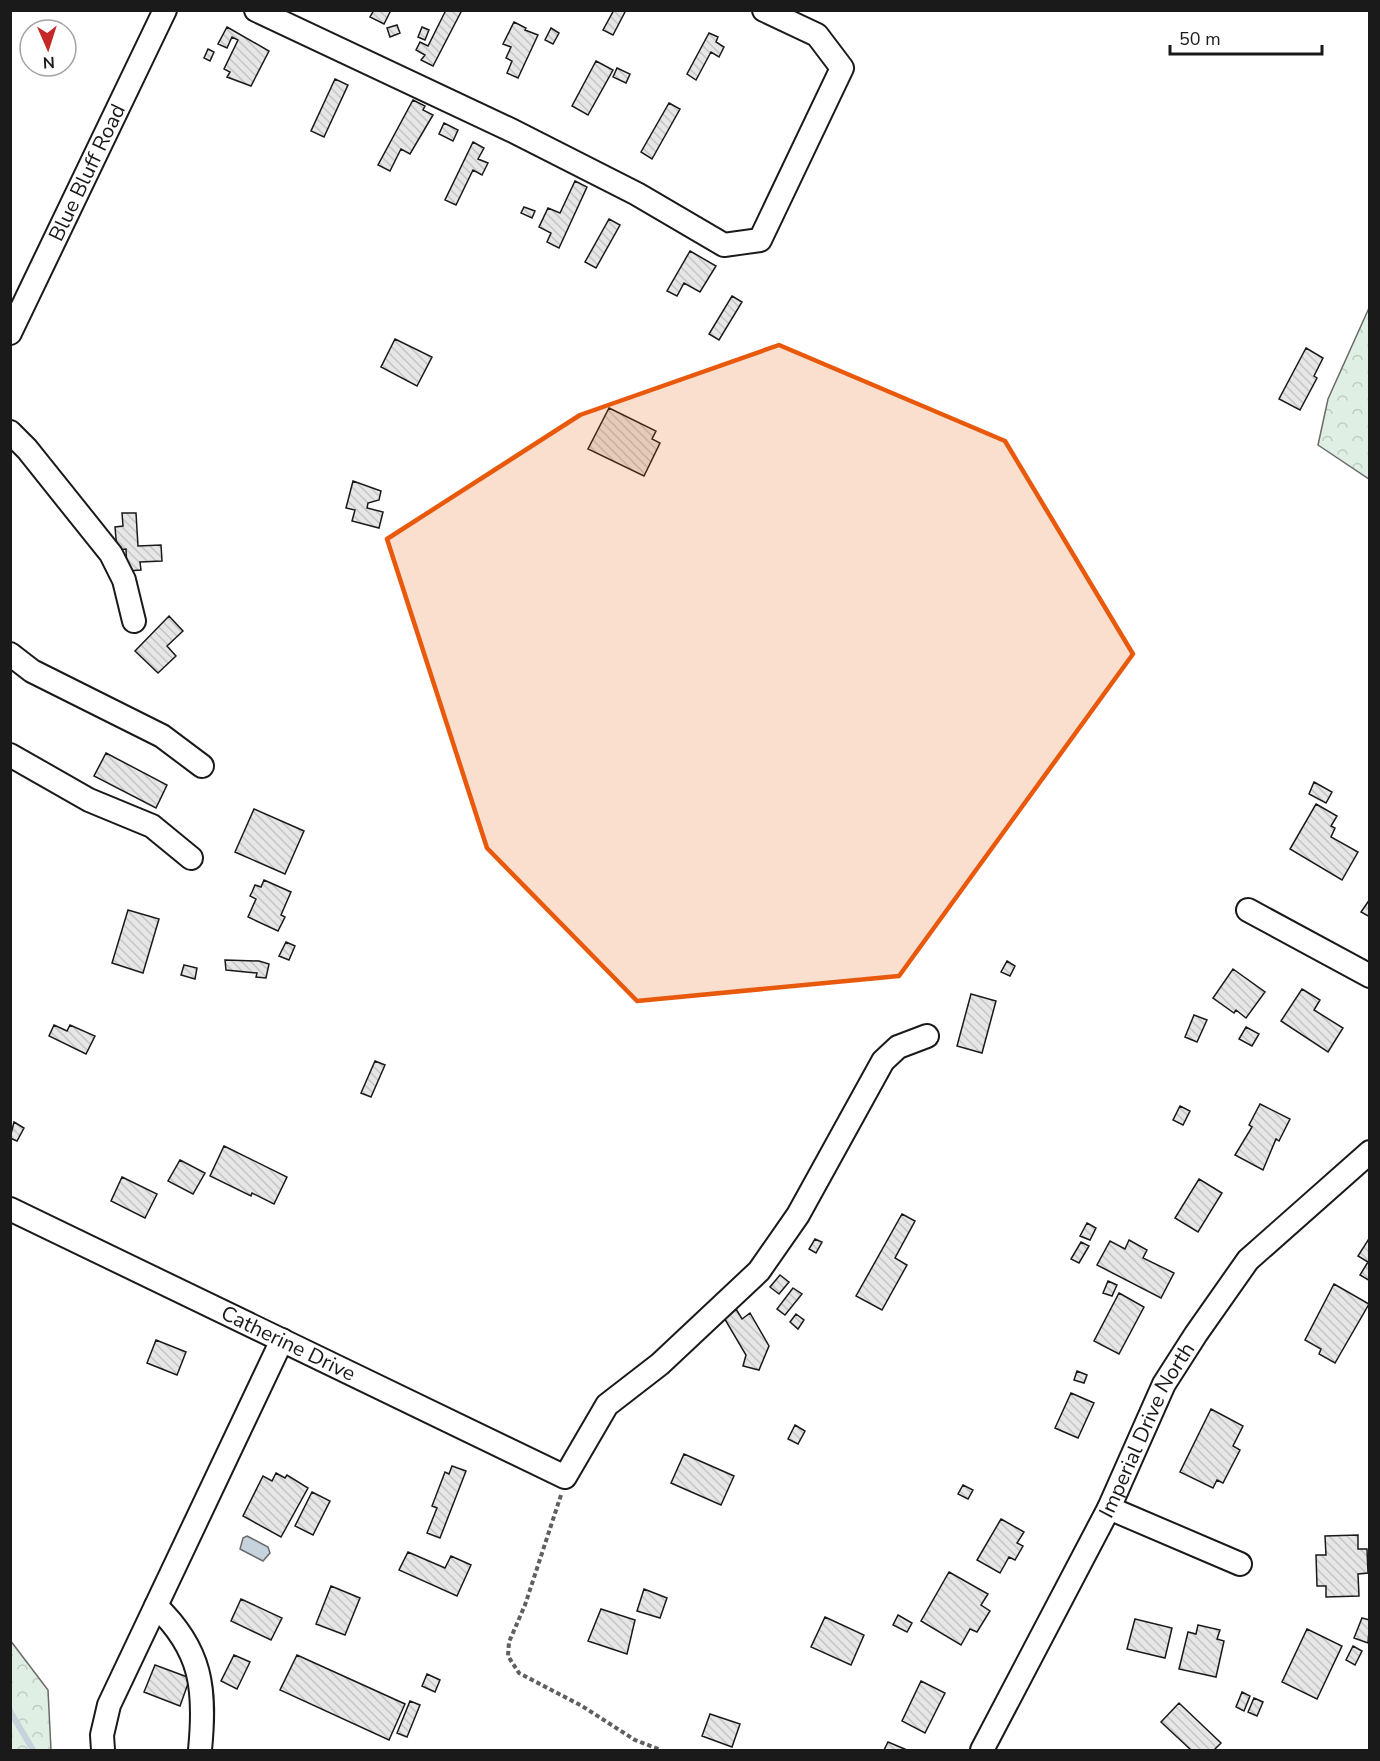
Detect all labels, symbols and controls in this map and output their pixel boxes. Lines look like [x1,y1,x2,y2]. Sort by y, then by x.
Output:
north arrow [18,18,78,78]
scale bar [1170,18,1322,56]
text: 50 m [1179,27,1221,51]
text: N [42,51,55,73]
street label: Blue Bluff Road [42,99,132,246]
street label: Catherine Drive [216,1299,360,1388]
street label: Imperial Drive North [1092,1337,1201,1523]

